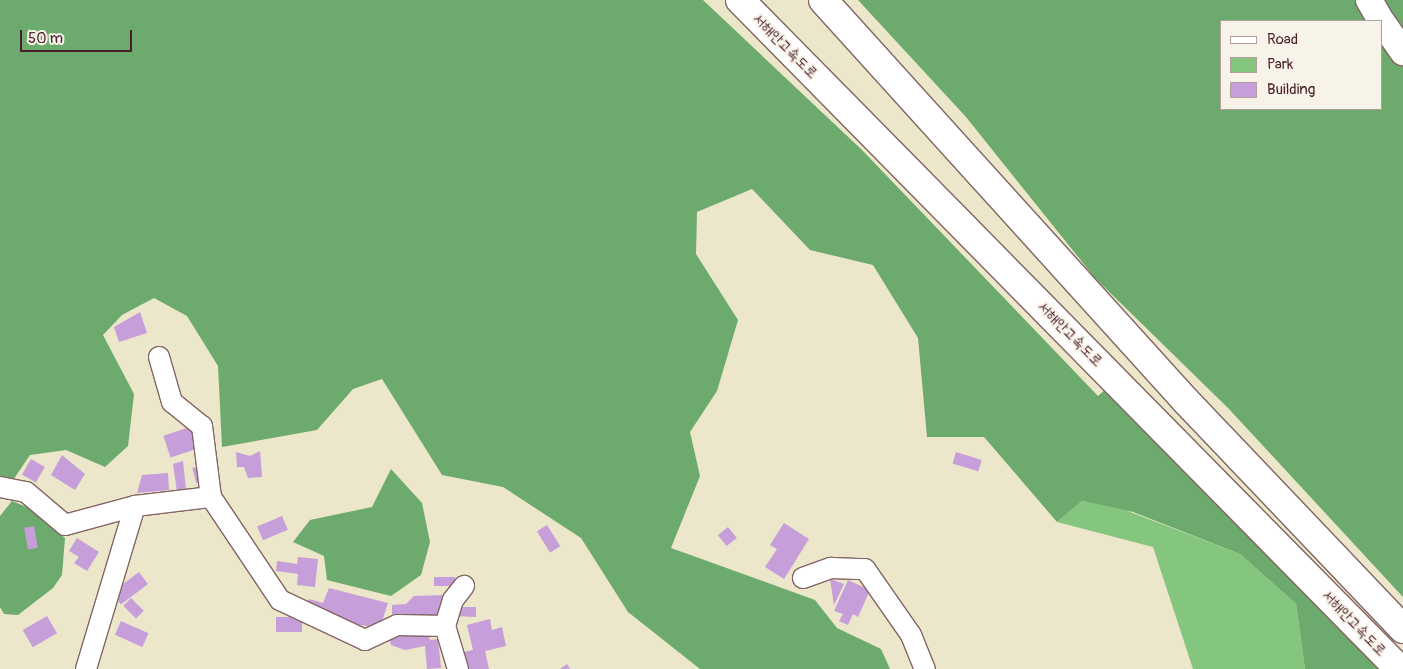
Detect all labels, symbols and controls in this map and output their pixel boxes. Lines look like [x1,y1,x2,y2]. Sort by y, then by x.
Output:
street label: 서해안고속도로 [749,10,821,82]
scale bar [22,20,135,52]
legend [1220,20,1383,110]
text: 50 m [28,29,63,48]
text: Road [1267,30,1298,49]
text: Park [1267,55,1293,74]
text: Building [1267,80,1315,99]
street label: 서해안고속도로 [1034,298,1106,370]
street label: 서해안고속도로 [1318,586,1390,660]

